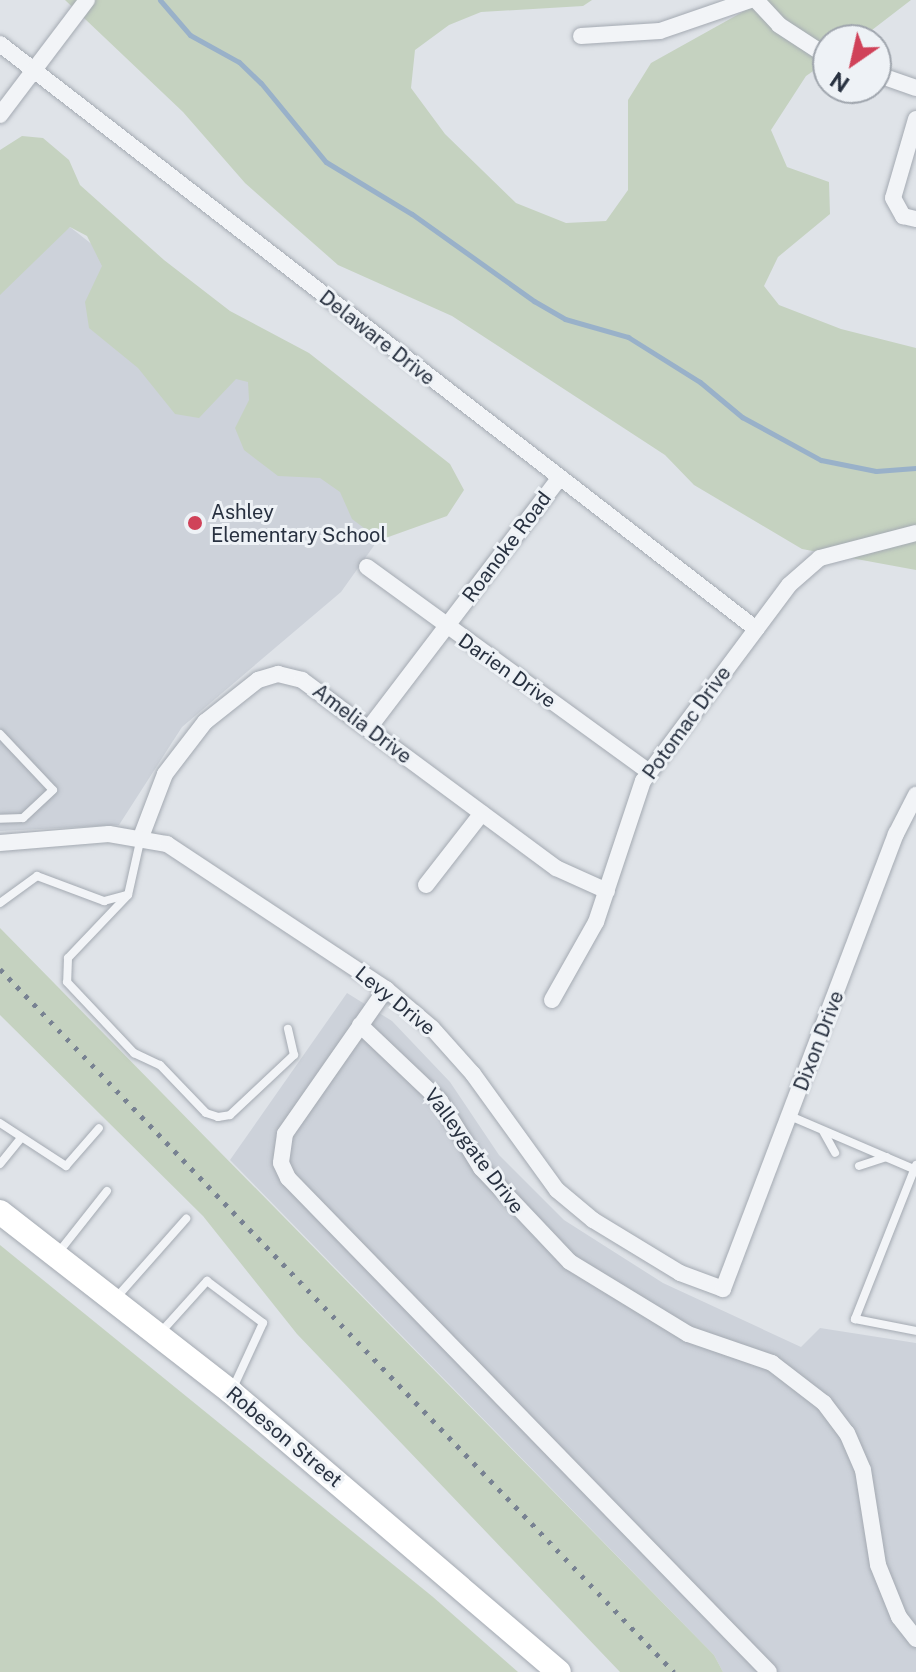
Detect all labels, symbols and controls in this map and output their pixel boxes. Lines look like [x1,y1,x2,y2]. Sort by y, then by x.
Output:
north arrow [812,24,892,104]
text: N [825,67,854,98]
street label: Delaware Drive [314,285,440,391]
street label: Roanoke Road [458,487,556,607]
place label: Ashley Elementary School [211,500,387,547]
marker: Ashley Elementary School [186,514,204,532]
street label: Darien Drive [454,629,560,713]
street label: Potomac Drive [638,662,736,784]
street label: Amelia Drive [308,679,416,769]
street label: Levy Drive [350,961,440,1041]
street label: Dixon Drive [789,988,849,1094]
street label: Valleygate Drive [419,1084,529,1218]
street label: Robeson Street [221,1382,347,1492]

